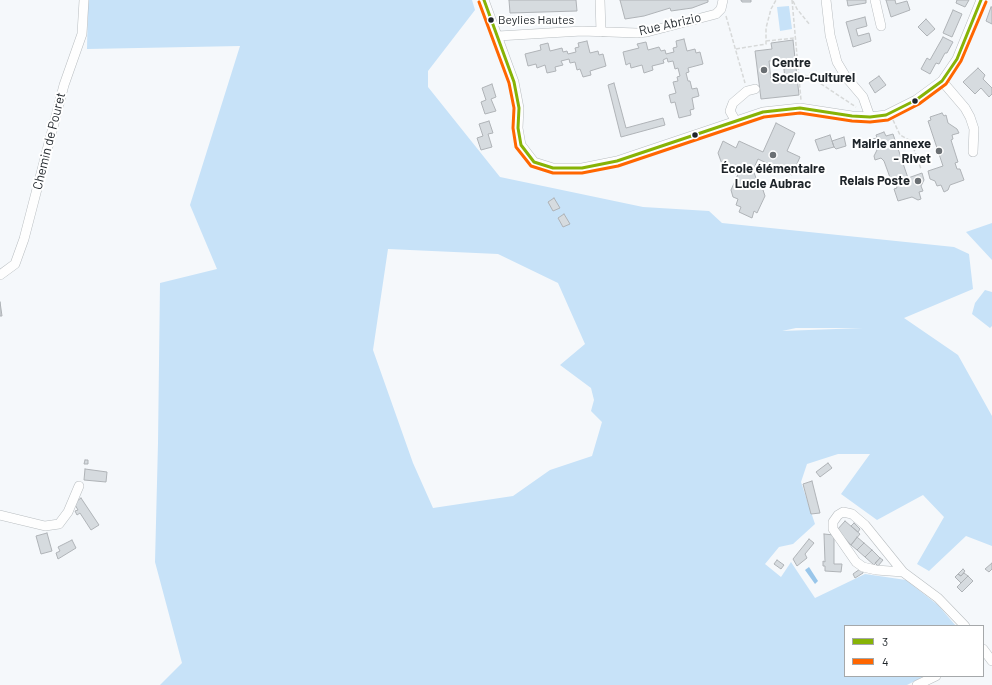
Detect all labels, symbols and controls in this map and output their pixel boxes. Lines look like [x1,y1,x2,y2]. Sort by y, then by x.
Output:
street label: Rue Abrizio [637,9,703,39]
place label: Beylies Hautes [498,13,574,27]
marker: Beylies Hautes [486,15,496,25]
place label: Centre Socio-Culturel [772,55,855,86]
marker: Centre Socio-Culturel [759,65,769,75]
street label: Chemin de Pouret [29,91,69,191]
unlabelled marker [910,96,920,106]
unlabelled marker [690,130,700,140]
place label: Mairie annexe - Rivet [852,136,931,167]
marker: Mairie annexe - Rivet [934,146,944,156]
marker: École élémentaire Lucie Aubrac [768,150,778,160]
place label: École élémentaire Lucie Aubrac [721,161,825,192]
place label: Relais Poste [839,173,910,189]
marker: Relais Poste [913,176,923,186]
legend [844,625,984,677]
text: 3 [882,634,888,648]
text: 4 [882,654,889,668]

